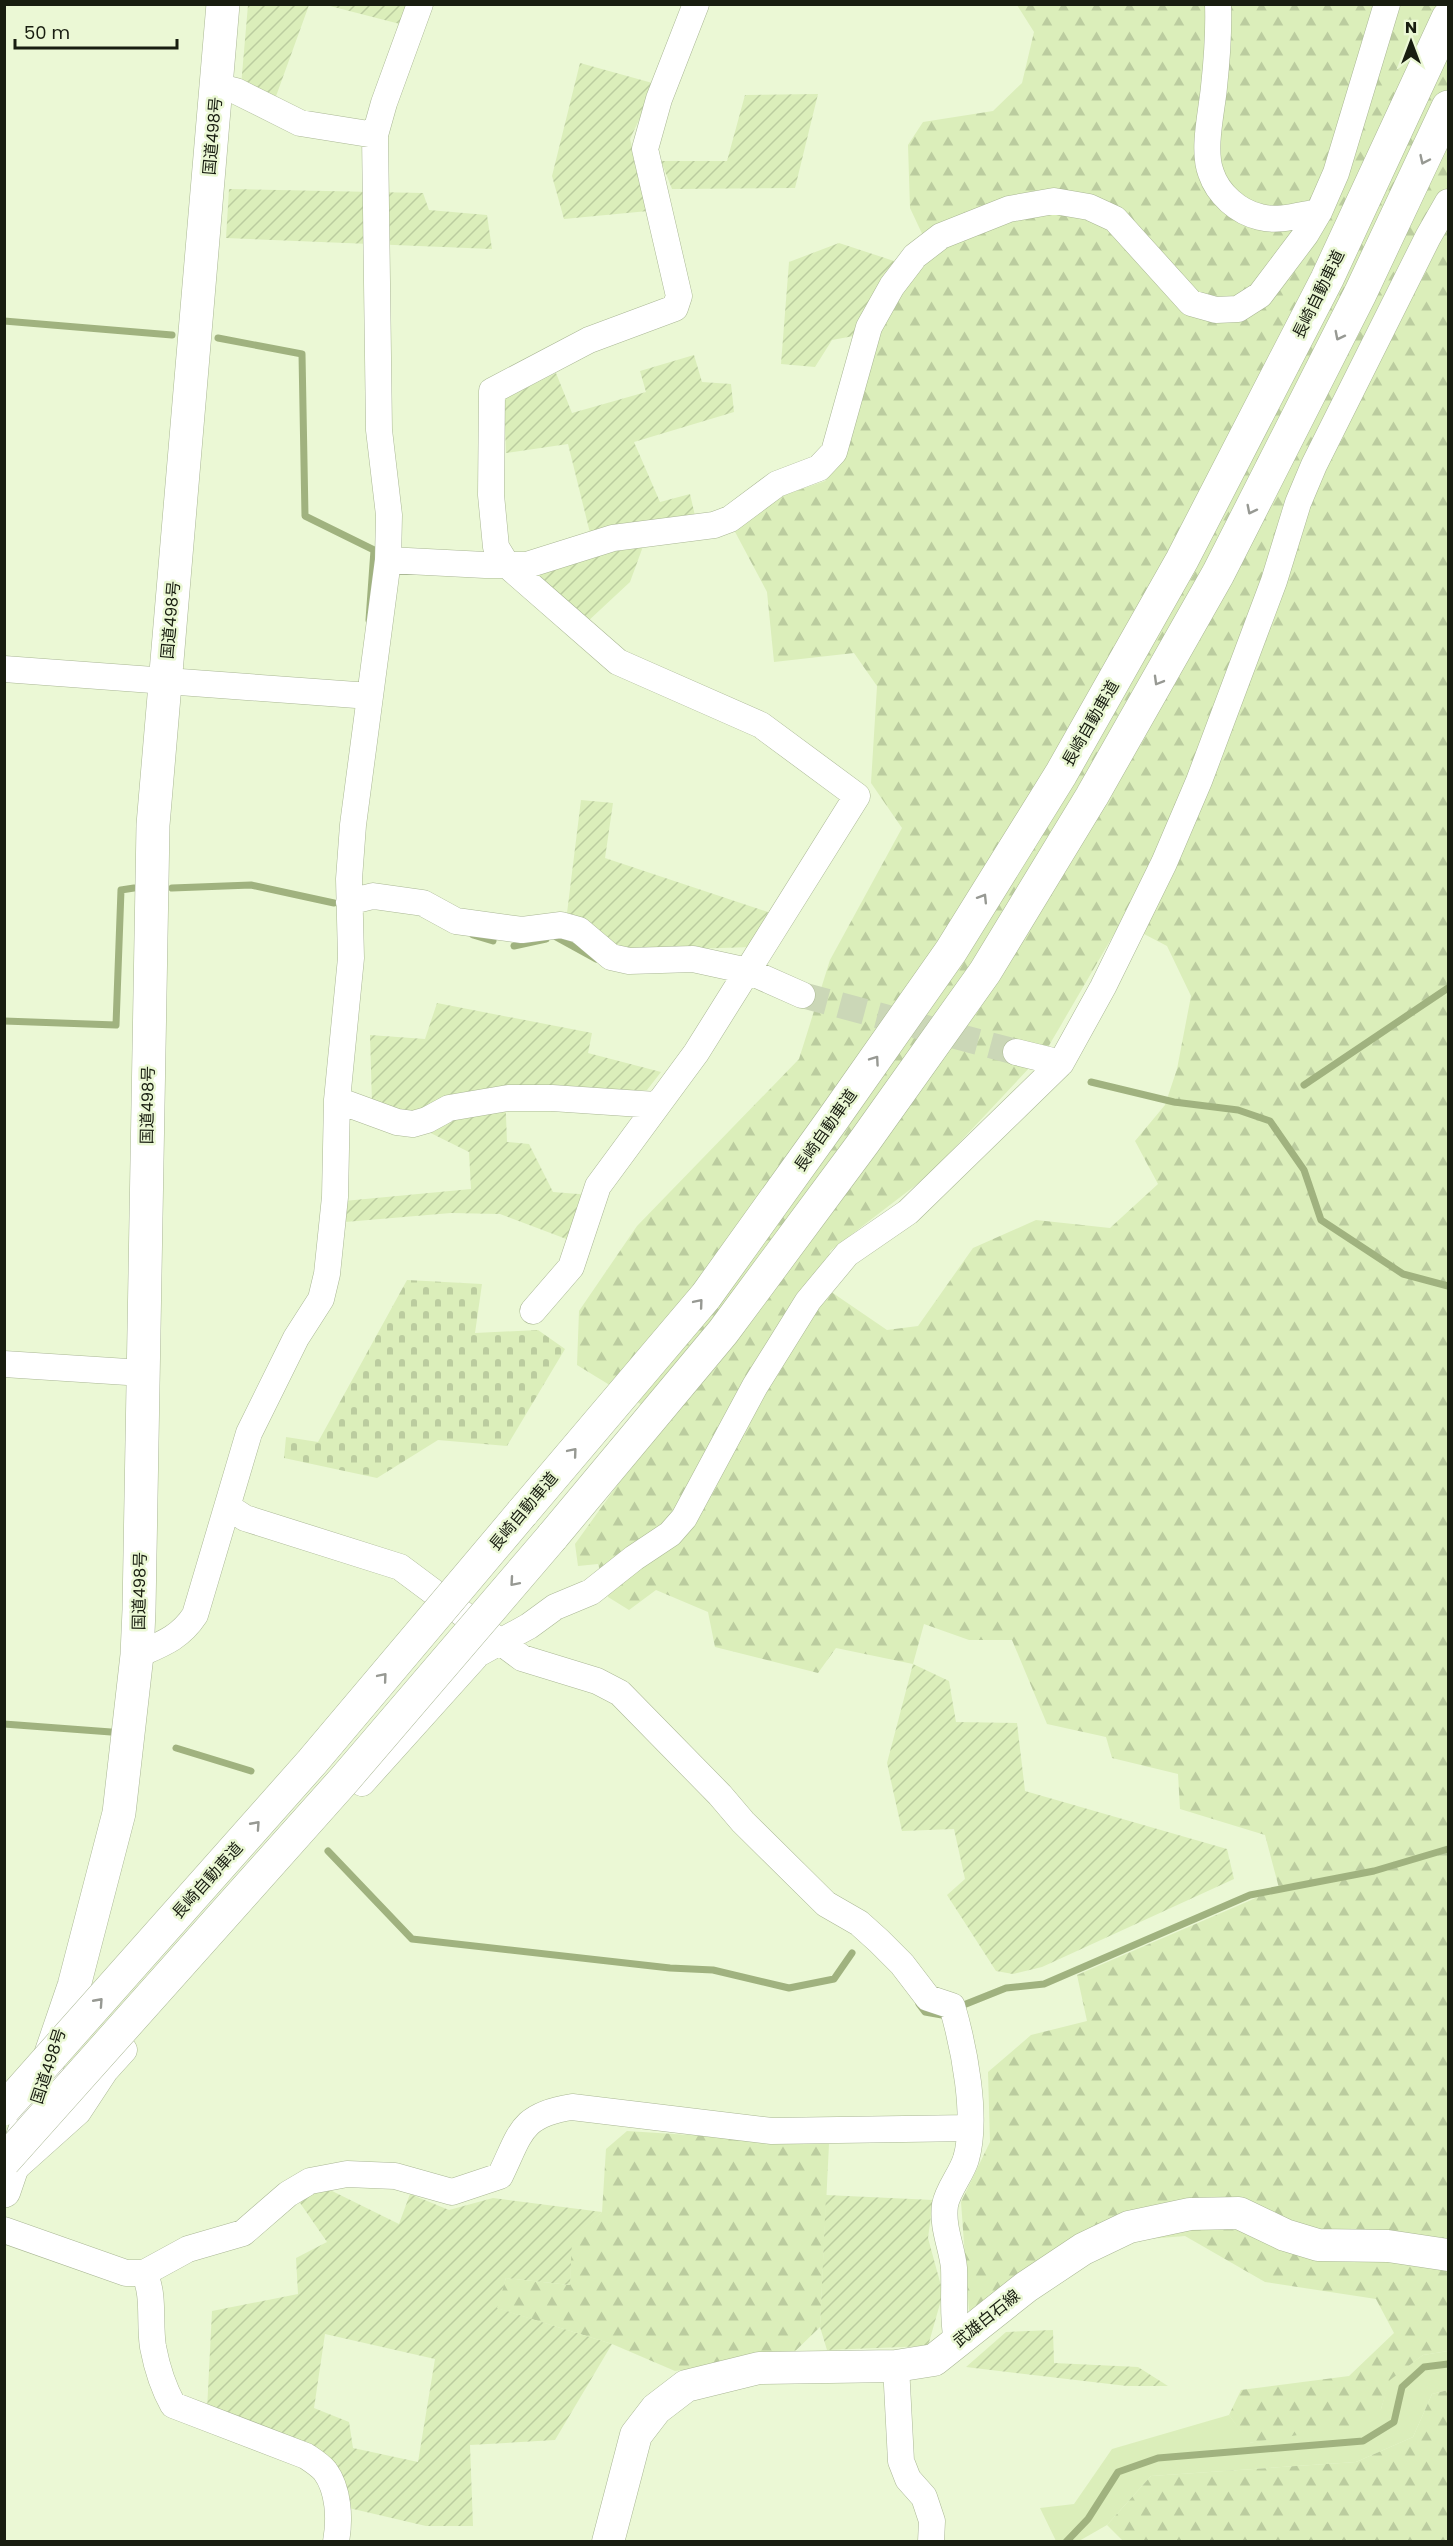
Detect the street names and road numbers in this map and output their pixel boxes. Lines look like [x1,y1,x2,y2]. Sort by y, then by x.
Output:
street label: 国道498号 [198,96,227,176]
street label: 長崎自動車道 [1287,246,1350,342]
street label: 国道498号 [156,580,185,660]
street label: 長崎自動車道 [1056,676,1124,771]
street label: 国道498号 [135,1066,160,1144]
street label: 長崎自動車道 [788,1084,862,1176]
street label: 長崎自動車道 [484,1467,563,1555]
street label: 国道498号 [127,1552,152,1630]
street label: 長崎自動車道 [167,1837,248,1924]
street label: 国道498号 [25,2025,72,2107]
street label: 武雄白石線 [948,2284,1025,2353]

